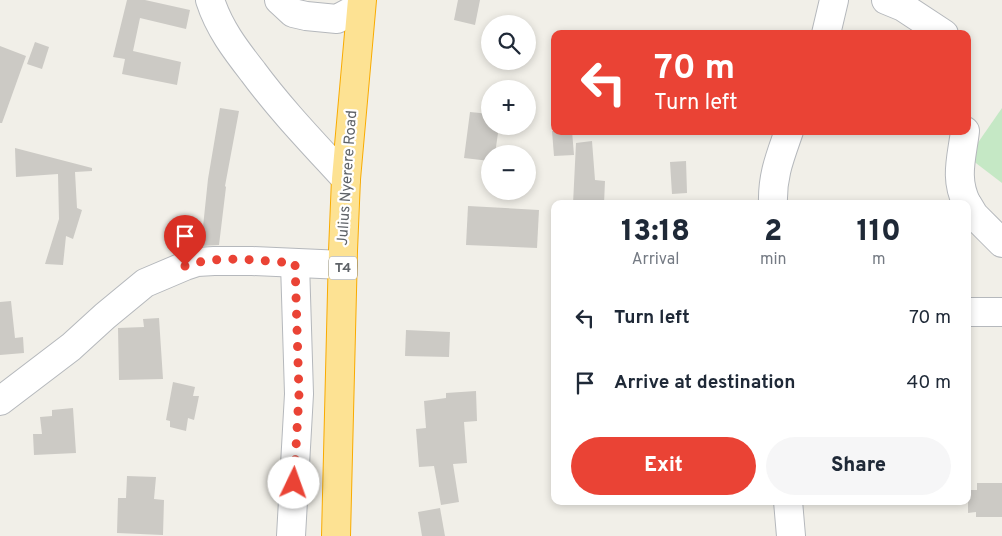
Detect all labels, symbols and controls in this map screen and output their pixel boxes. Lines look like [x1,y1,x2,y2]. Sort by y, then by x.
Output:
map controls [481,15,536,200]
button: search [481,15,536,70]
text: 70 m [654,47,735,91]
icon: left [571,50,636,115]
button: + [481,80,536,135]
text: Turn left [654,90,737,117]
street label: Julius Nyerere Road [334,110,362,246]
button: − [481,145,536,200]
text: 13:18 [621,214,690,251]
text: 2 [764,214,782,251]
text: 110 [857,214,901,251]
pin [164,215,206,266]
icon: arrive [171,222,199,250]
text: Arrival [632,250,679,270]
text: min [760,250,787,270]
text: m [872,250,886,270]
road number: T4 [329,256,357,280]
icon: left [571,304,599,332]
text: Turn left [614,306,690,330]
text: 70 m [909,306,951,330]
icon: arrive [571,369,599,397]
text: Arrive at destination [614,371,795,395]
text: 40 m [906,371,951,395]
button: Exit [571,437,756,495]
button: Share [766,437,951,495]
position arrow [267,456,319,508]

